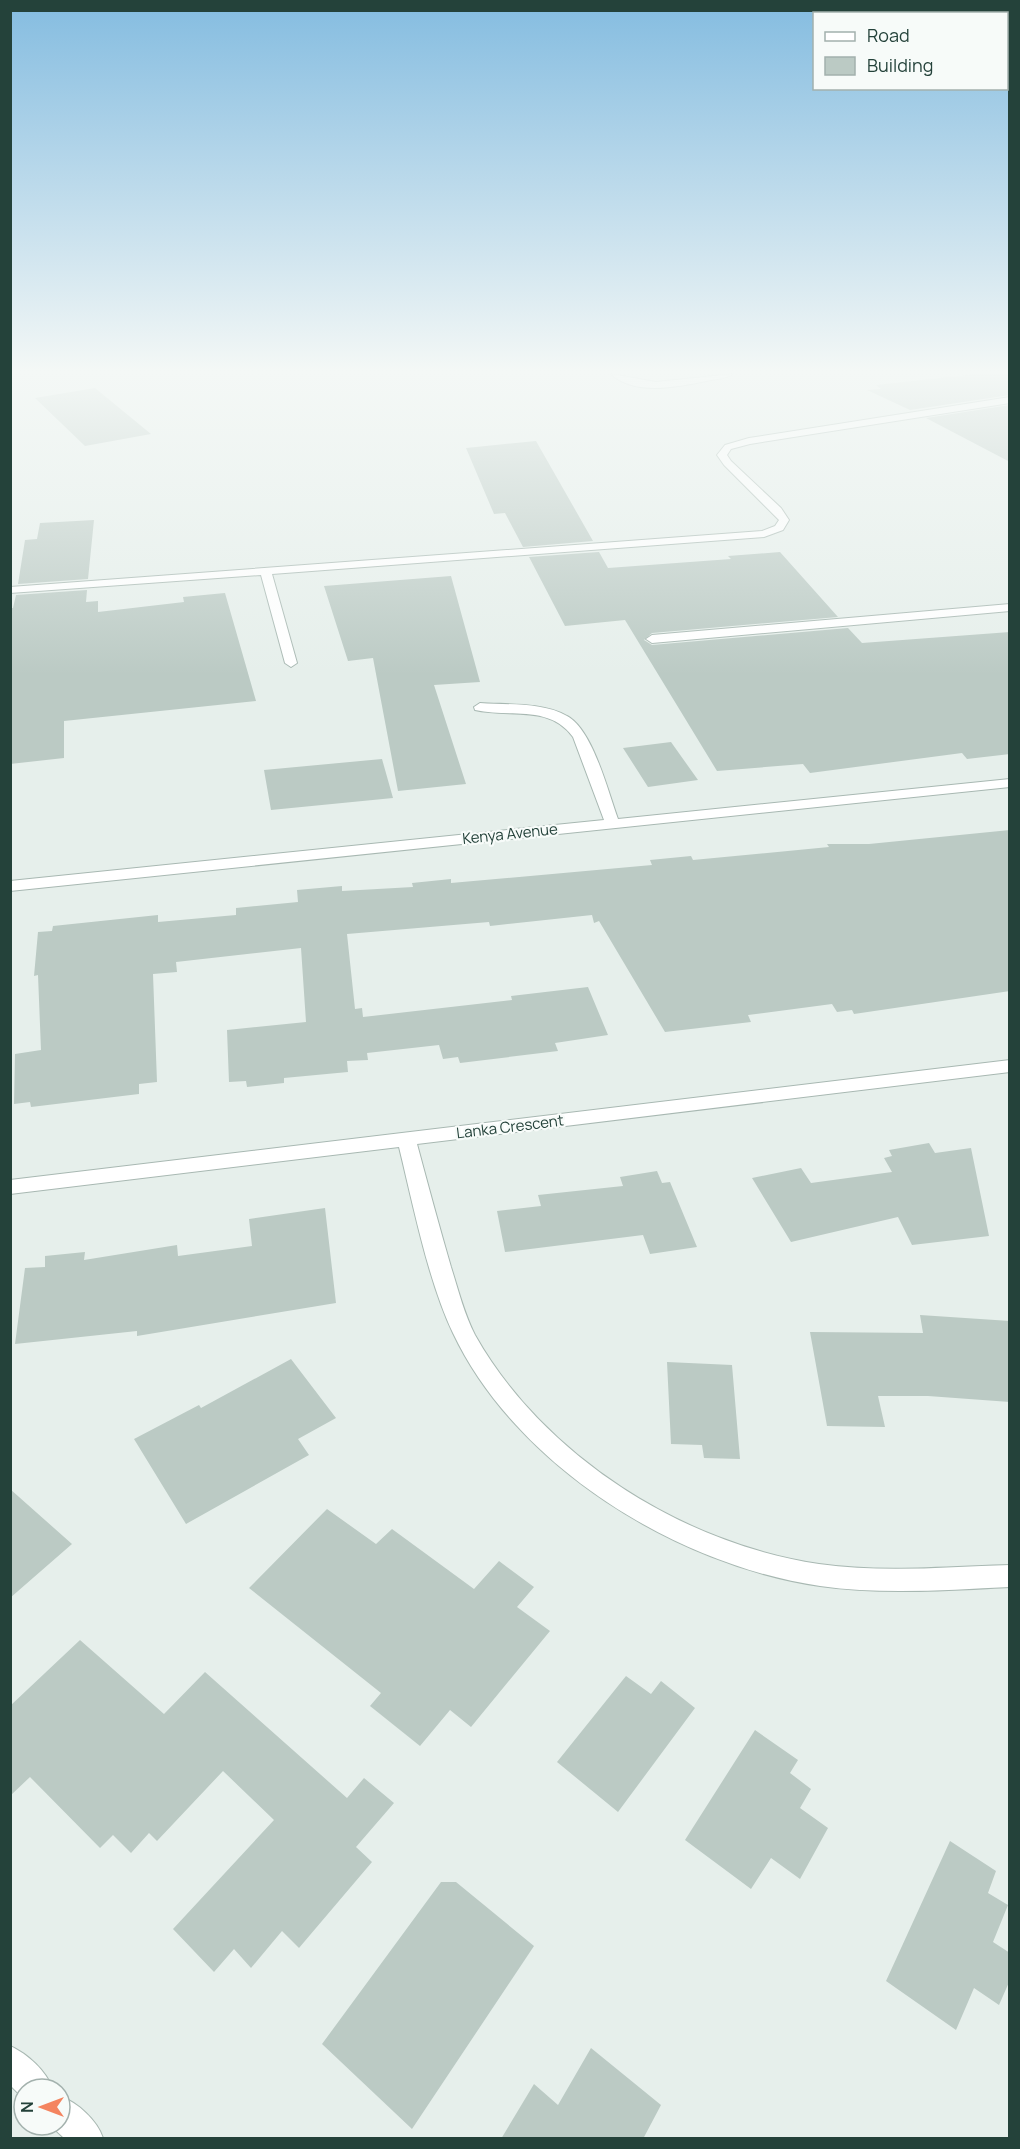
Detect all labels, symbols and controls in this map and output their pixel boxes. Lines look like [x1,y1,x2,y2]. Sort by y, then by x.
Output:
legend [813,12,1008,90]
text: Road [867,23,910,47]
text: Building [867,53,933,77]
street label: Kenya Avenue [461,818,559,849]
street label: Lanka Crescent [455,1110,565,1143]
north arrow [12,2077,72,2137]
text: N [16,2101,38,2113]

